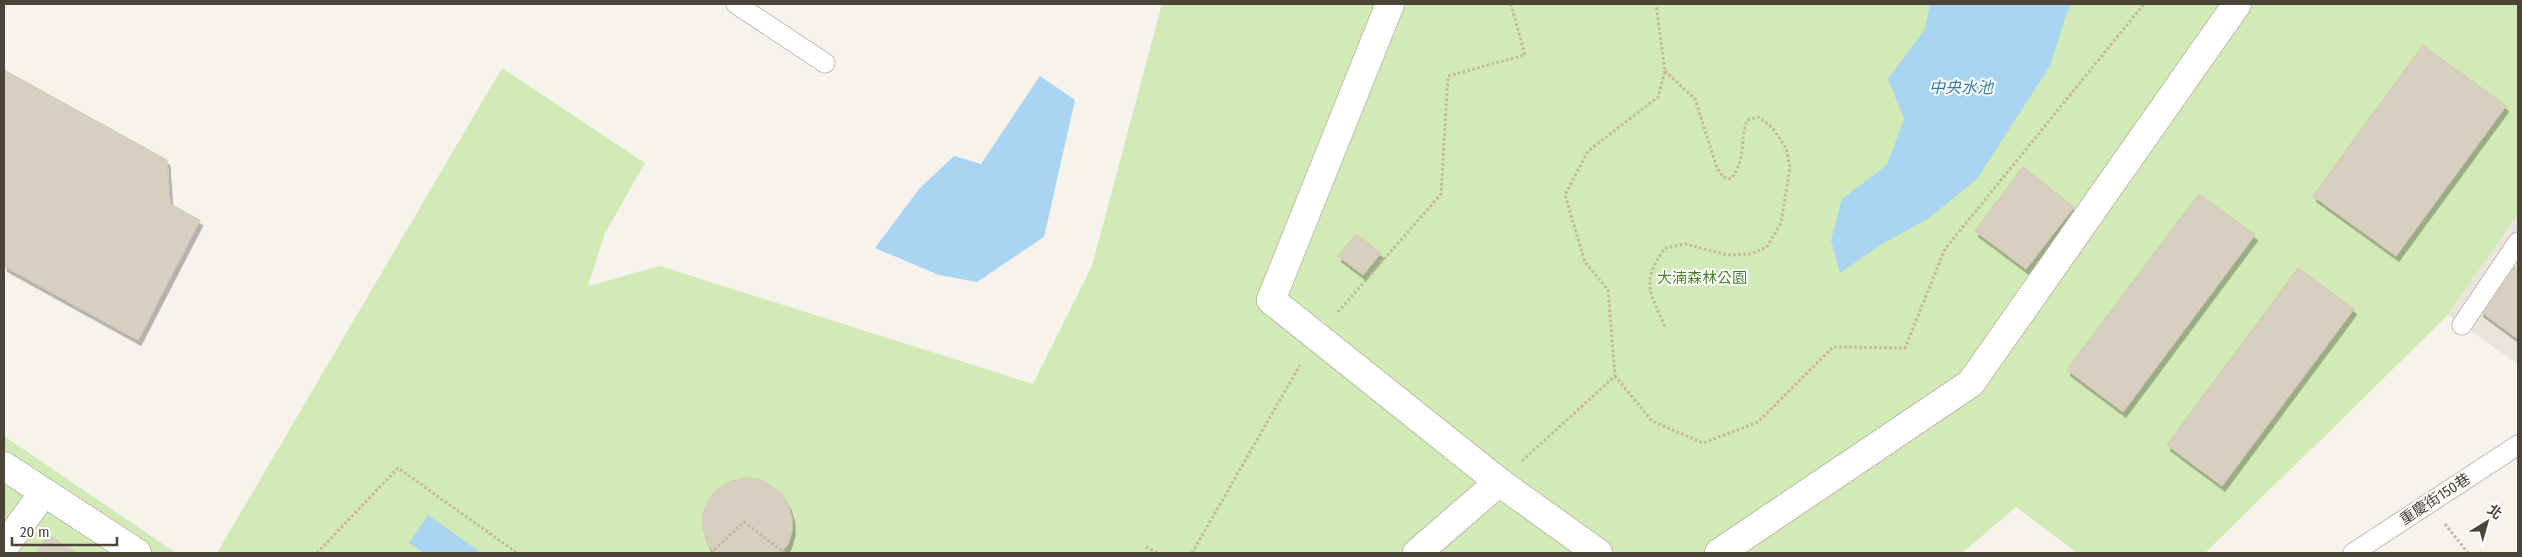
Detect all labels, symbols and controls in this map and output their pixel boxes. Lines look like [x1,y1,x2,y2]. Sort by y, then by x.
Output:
water label: 中央水池 [1929,78,1995,97]
park label: 大湳森林公園 [1657,269,1747,287]
street label: 重慶街150巷 [2396,470,2474,528]
north arrow [2462,497,2512,547]
text: 北 [2484,501,2505,523]
scale bar [12,514,118,546]
text: 20 m [20,523,50,541]

